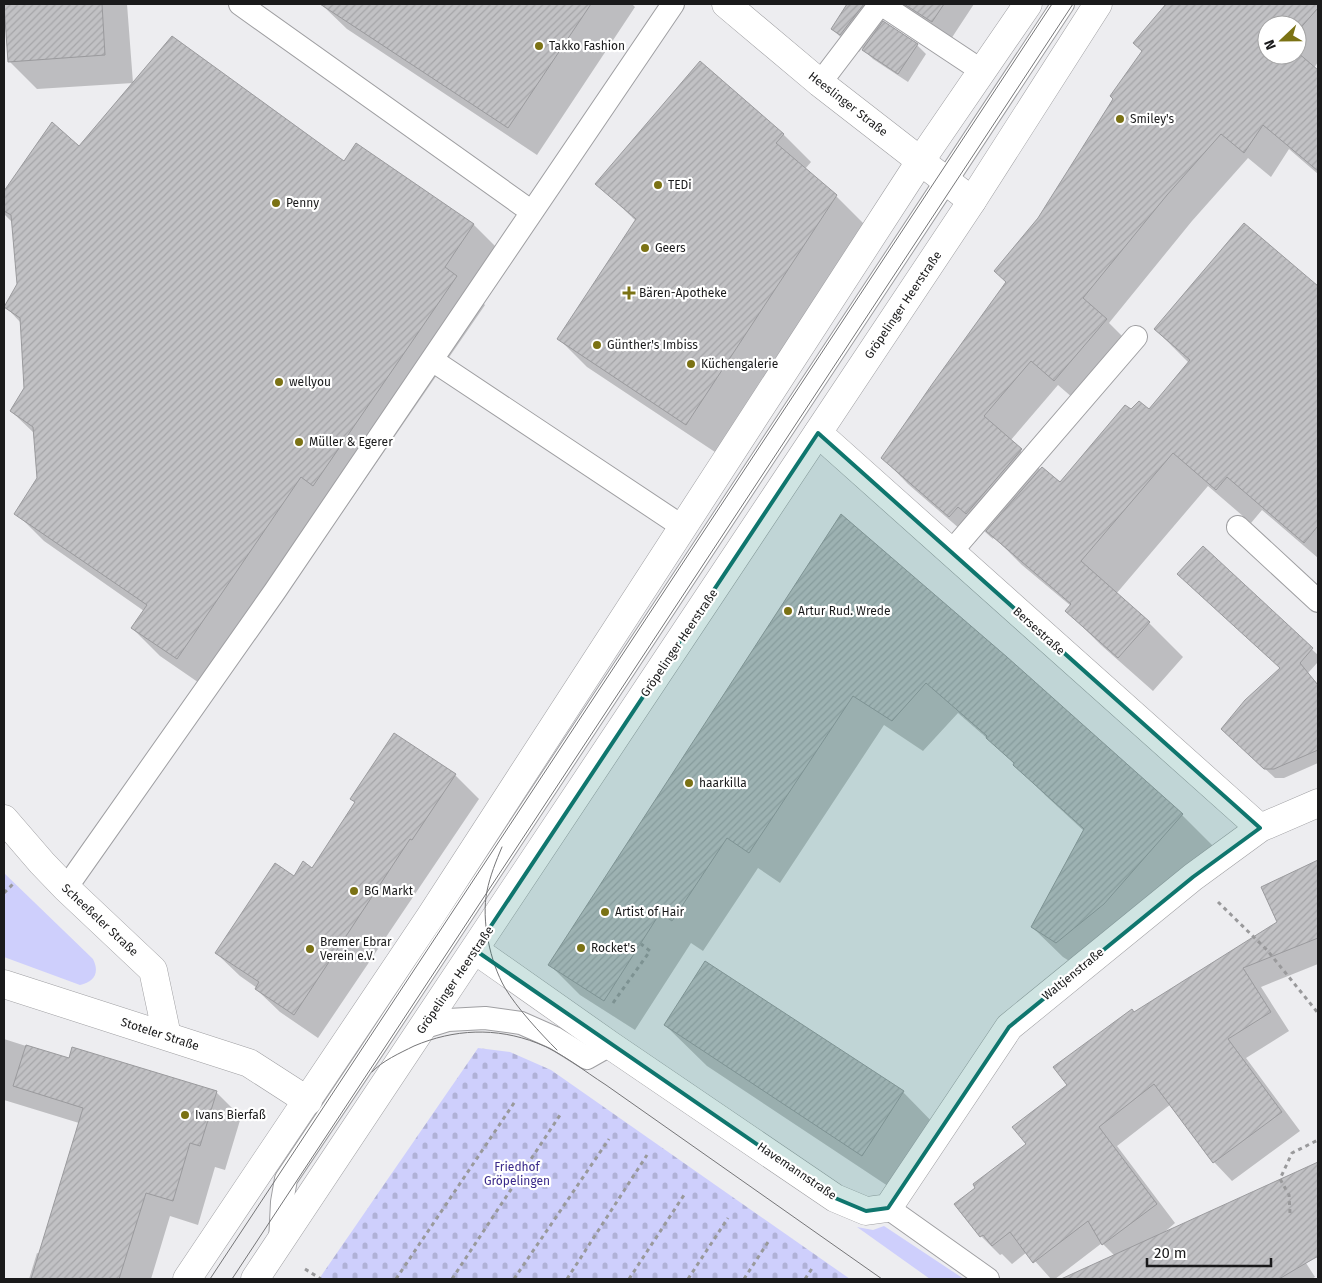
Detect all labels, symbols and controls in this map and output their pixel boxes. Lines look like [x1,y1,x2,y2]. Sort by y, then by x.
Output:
north arrow [1257,15,1307,65]
text: N [1261,37,1280,52]
place label: Takko Fashion [549,39,625,53]
marker: Takko Fashion [533,40,545,52]
street label: Heeslinger Straße [806,69,890,139]
place label: Smiley's [1130,112,1175,126]
marker: Smiley's [1114,113,1126,125]
place label: TEDi [668,178,692,192]
marker: TEDi [652,179,664,191]
place label: Penny [286,196,319,210]
marker: Penny [270,197,282,209]
place label: Geers [655,241,686,255]
marker: Geers [639,242,651,254]
street label: Gröpelinger Heerstraße [862,248,944,362]
place label: Bären-Apotheke [639,286,727,300]
marker: Bären-Apotheke [623,287,635,299]
place label: Günther's Imbiss [607,338,698,352]
marker: Günther's Imbiss [591,339,603,351]
place label: Küchengalerie [701,357,778,371]
marker: Küchengalerie [685,358,697,370]
place label: wellyou [289,375,331,389]
marker: wellyou [273,376,285,388]
place label: Müller & Egerer [309,435,393,449]
marker: Müller & Egerer [293,436,305,448]
street label: Gröpelinger Heerstraße [638,586,720,700]
place label: Artur Rud. Wrede [798,604,891,618]
street label: Bersestraße [1010,604,1068,658]
marker: Artur Rud. Wrede [782,605,794,617]
place label: haarkilla [699,776,747,790]
marker: haarkilla [683,777,695,789]
street label: Scheeßeler Straße [59,881,141,959]
place label: BG Markt [364,884,414,898]
marker: BG Markt [348,885,360,897]
place label: Artist of Hair [615,905,685,919]
marker: Artist of Hair [599,906,611,918]
street label: Gröpelinger Heerstraße [414,923,496,1037]
place label: Bremer Ebrar Verein e.V. [320,935,392,963]
place label: Rocket's [591,941,636,955]
marker: Rocket's [575,942,587,954]
marker: Bremer Ebrar Verein e.V. [304,943,316,955]
street label: Waltjenstraße [1039,945,1107,1003]
street label: Stoteler Straße [119,1015,201,1053]
place label: Ivans Bierfaß [195,1108,266,1122]
marker: Ivans Bierfaß [179,1109,191,1121]
street label: Havemannstraße [755,1139,839,1203]
park label: Friedhof Gröpelingen [484,1160,550,1188]
scale bar [1147,1236,1271,1268]
text: 20 m [1154,1244,1187,1262]

